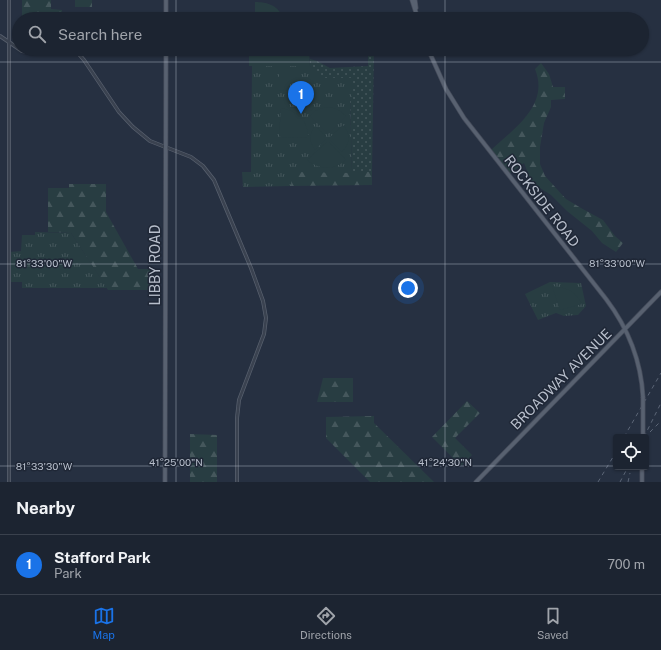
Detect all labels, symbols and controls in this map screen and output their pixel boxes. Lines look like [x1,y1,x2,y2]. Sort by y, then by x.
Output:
search box [12,12,649,56]
icon: search [26,23,48,45]
text: Search here [58,26,142,43]
pin: 1 [288,81,314,114]
street label: ROCKSIDE ROAD [501,152,583,250]
street label: LIBBY ROAD [147,225,163,305]
text: 81°33'00"W [16,257,73,269]
text: 81°33'00"W [589,257,646,269]
your location [398,278,418,298]
street label: BROADWAY AVENUE [507,325,615,433]
map controls [613,434,649,470]
button: locate [613,434,649,470]
text: 41°25'00"N [149,456,203,468]
text: 41°24'30"N [418,456,472,468]
text: 81°33'30"W [16,460,73,472]
text: Nearby [16,498,75,518]
text: Stafford Park [54,549,151,566]
text: 1 [26,557,32,572]
text: 700 m [607,557,645,572]
text: Park [54,566,82,581]
tab: Map [93,605,115,641]
tab: Directions [300,605,352,641]
tab: Saved [537,605,568,641]

